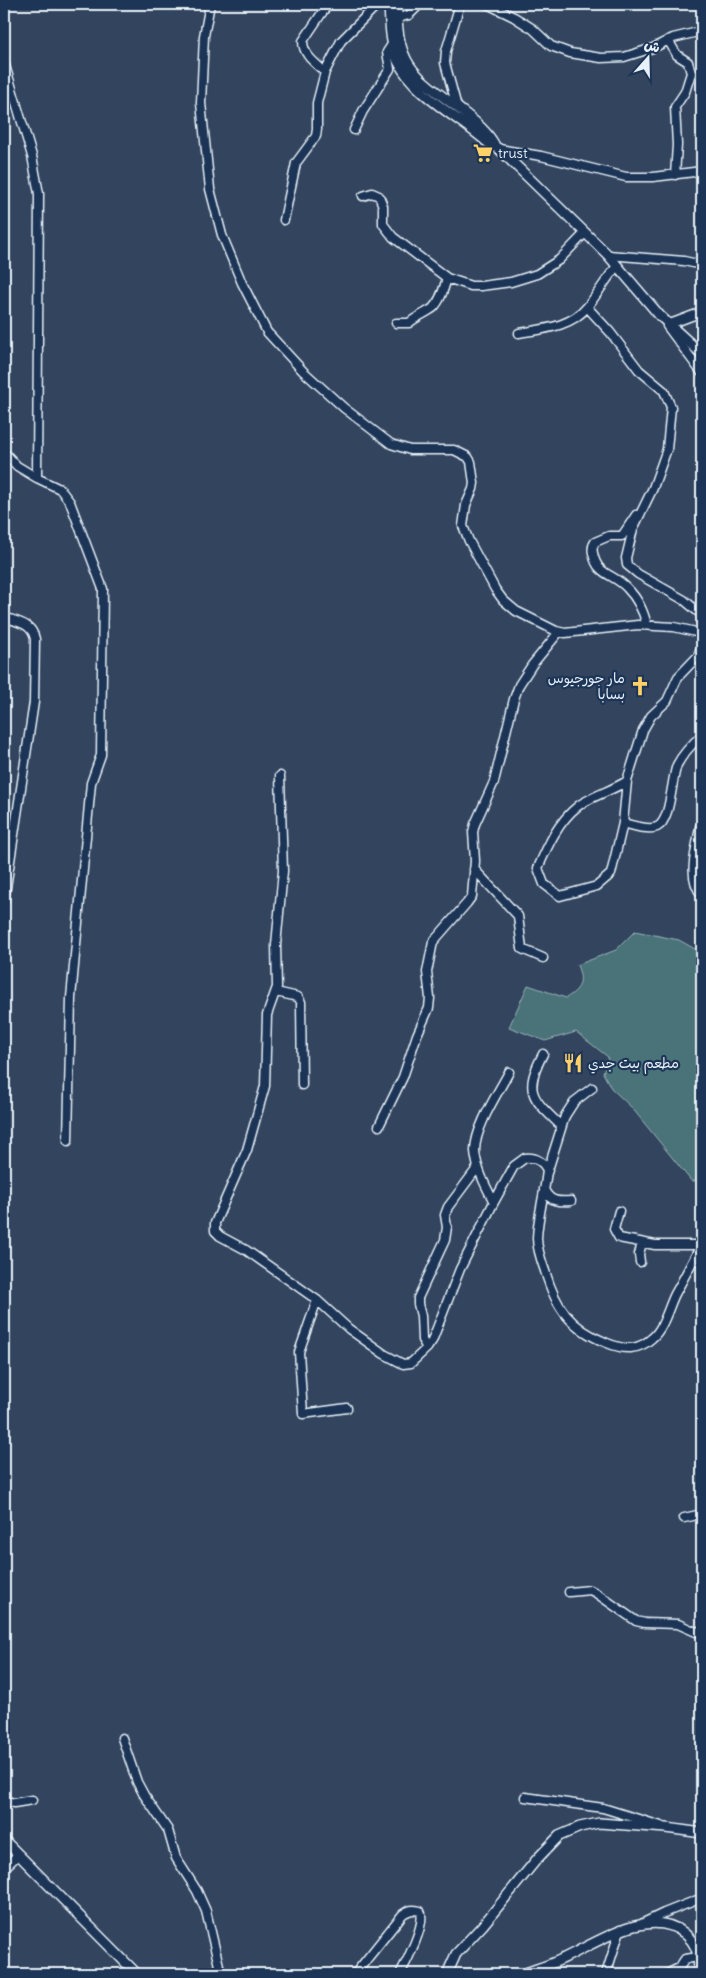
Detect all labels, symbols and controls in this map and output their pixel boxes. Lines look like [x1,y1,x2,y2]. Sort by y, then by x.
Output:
north arrow [624,32,674,82]
text: ش [642,35,663,57]
supermarket icon: trust [472,142,494,164]
place label: trust [498,144,528,162]
place label: مار جورجيوس بسابا [548,669,625,703]
church icon: مار جورجيوس بسابا [629,675,651,697]
restaurant icon: مطعم بيت جدي [562,1052,584,1074]
place label: مطعم بيت جدي [588,1054,679,1074]

